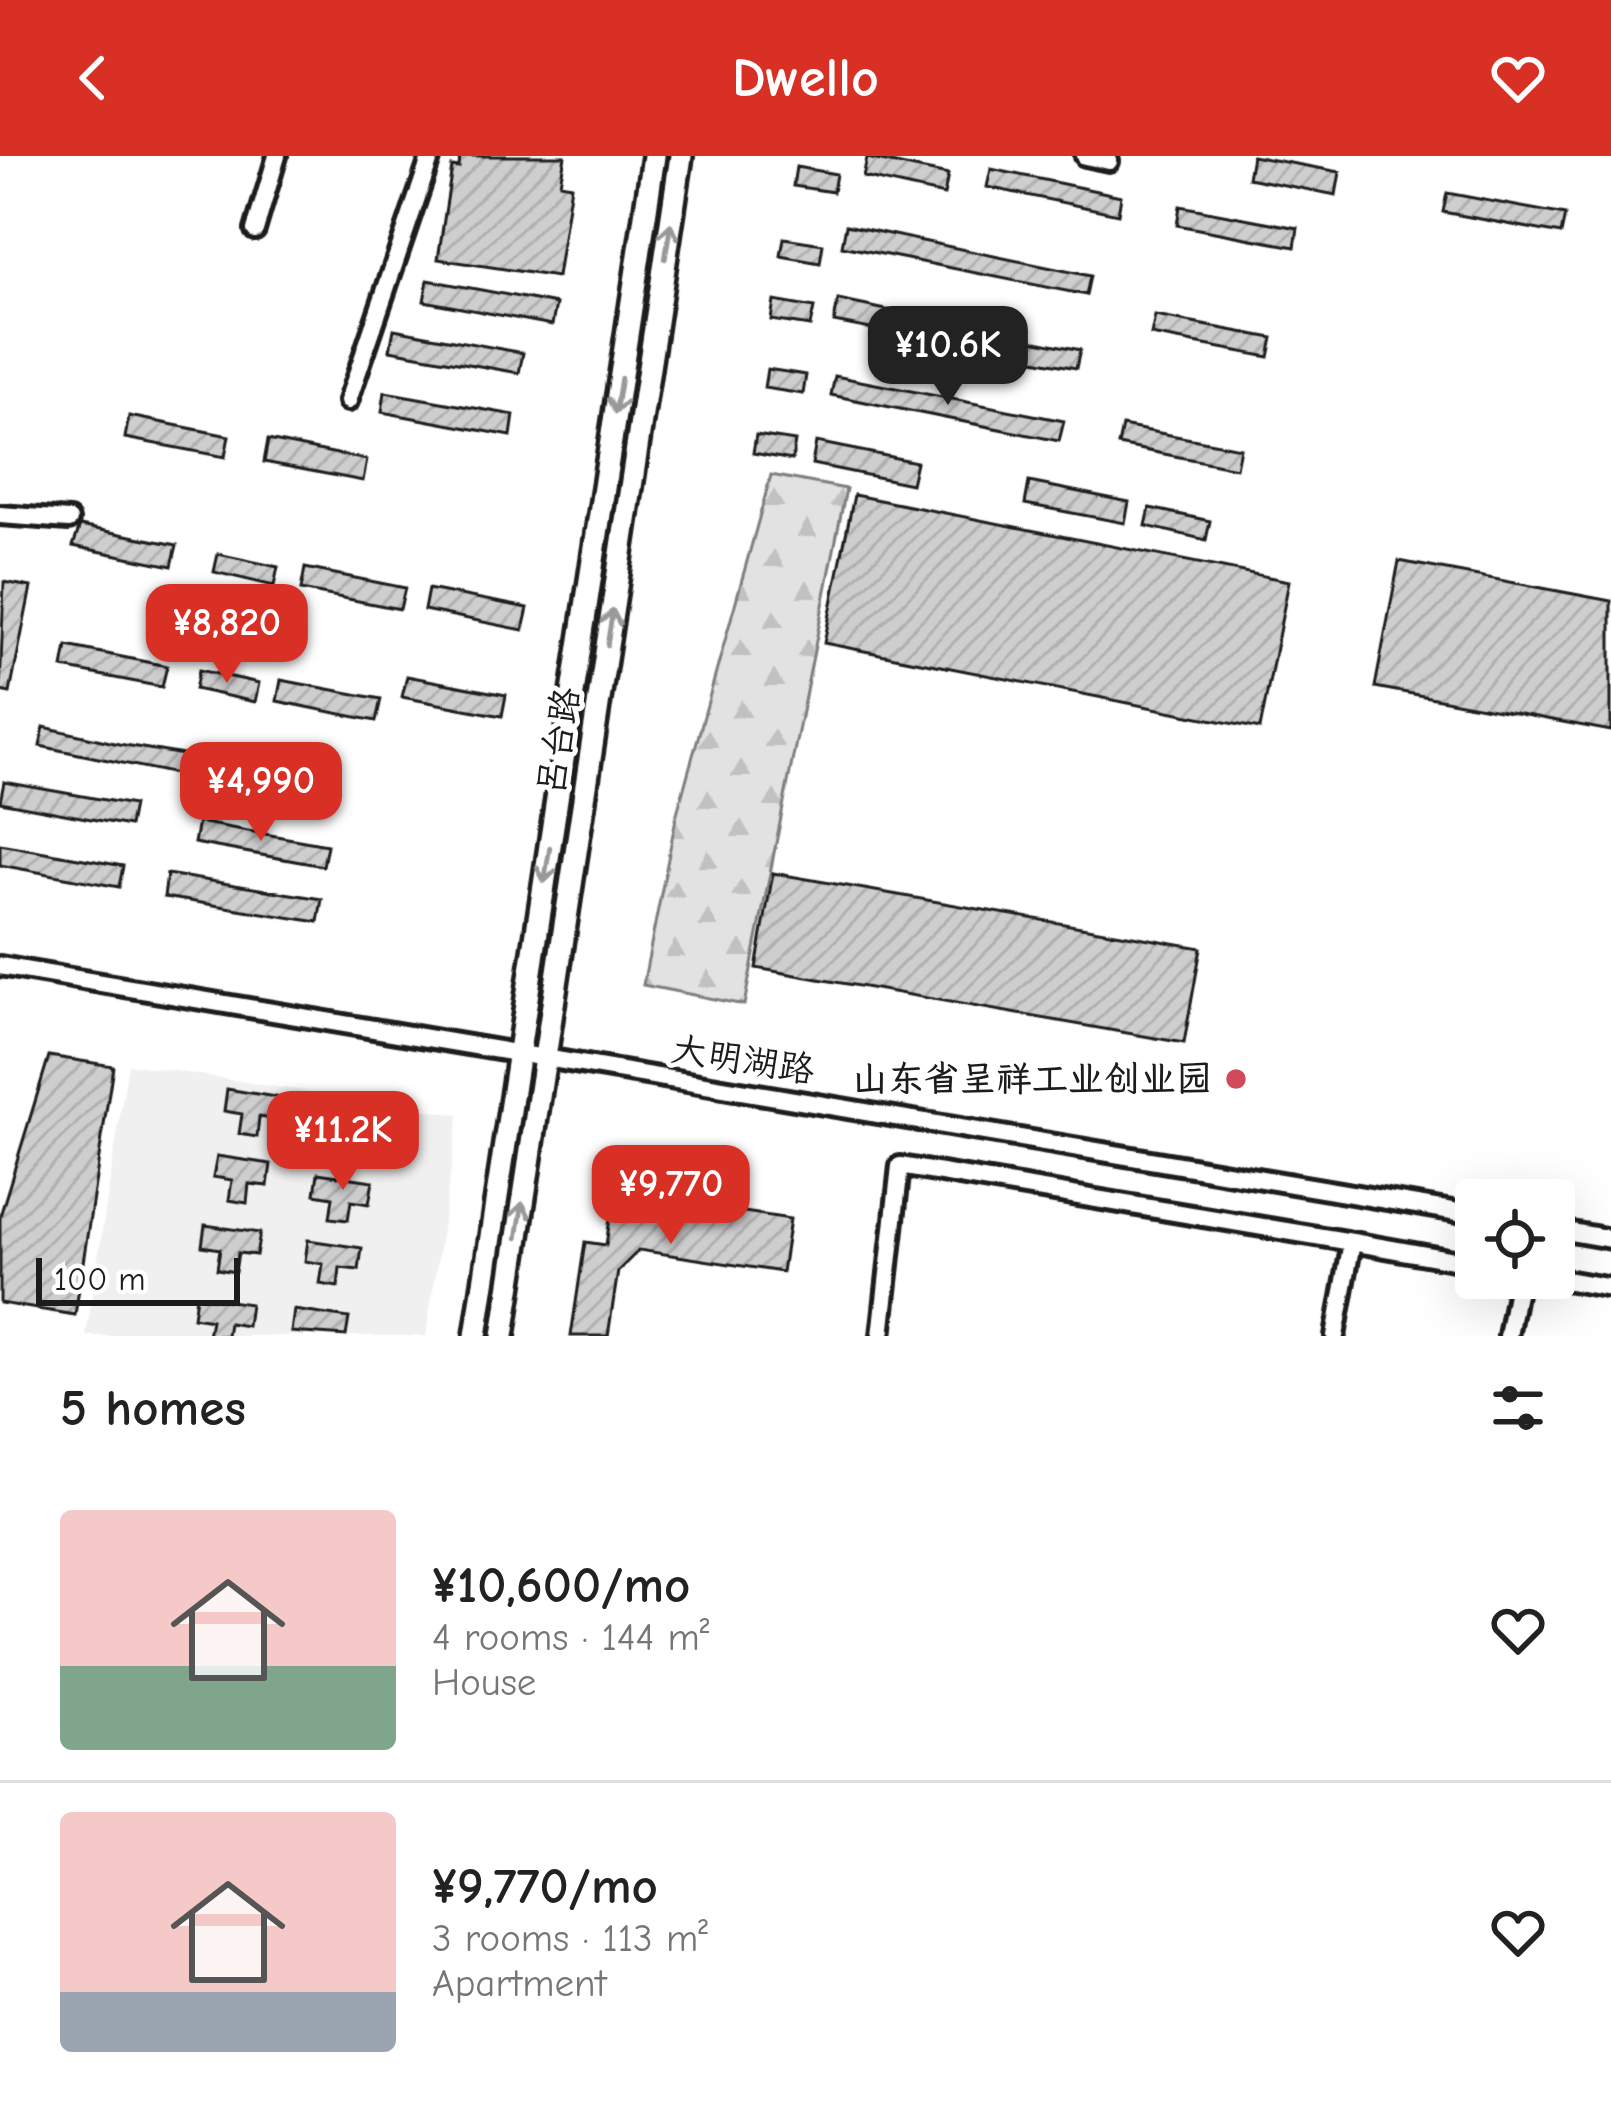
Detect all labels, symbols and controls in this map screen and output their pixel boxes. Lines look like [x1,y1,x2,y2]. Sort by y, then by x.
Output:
icon: back [60,45,126,111]
icon: heart [1485,45,1551,111]
text: Dwello [732,47,879,110]
one-way arrow [657,223,680,262]
pin: ¥10.6K [850,306,1046,408]
text: ¥10.6K [895,322,1001,367]
one-way arrow [606,376,629,415]
pin: ¥8,820 [129,584,325,686]
text: ¥8,820 [173,600,281,645]
one-way arrow [599,608,622,647]
street label: 吕台路 [530,684,588,798]
pin: ¥4,990 [163,742,359,844]
text: ¥4,990 [207,758,315,803]
one-way arrow [535,845,558,884]
street label: 大明湖路 [669,1028,817,1092]
place label: 山东省呈祥工业创业园 [852,1059,1212,1100]
marker: 山东省呈祥工业创业园 [1223,1066,1249,1092]
pin: ¥11.2K [245,1091,441,1193]
text: ¥11.2K [294,1107,392,1152]
pin: ¥9,770 [573,1145,769,1247]
text: ¥9,770 [619,1161,723,1206]
map controls [1455,1179,1575,1299]
button: locate [1455,1179,1575,1299]
one-way arrow [509,1202,532,1241]
scale bar [36,1252,240,1305]
text: 100 m [54,1260,146,1298]
icon: filters [1485,1375,1551,1441]
text: 5 homes [60,1379,246,1438]
text: ¥10,600/mo [432,1556,690,1615]
icon: home [156,1558,300,1702]
icon: heart [1485,1597,1551,1663]
text: 4 rooms · 144 m² [432,1615,710,1660]
text: House [432,1660,536,1705]
text: ¥9,770/mo [432,1857,658,1916]
icon: home [156,1860,300,2004]
icon: heart [1485,1899,1551,1965]
text: 3 rooms · 113 m² [432,1916,708,1961]
text: Apartment [432,1961,607,2006]

